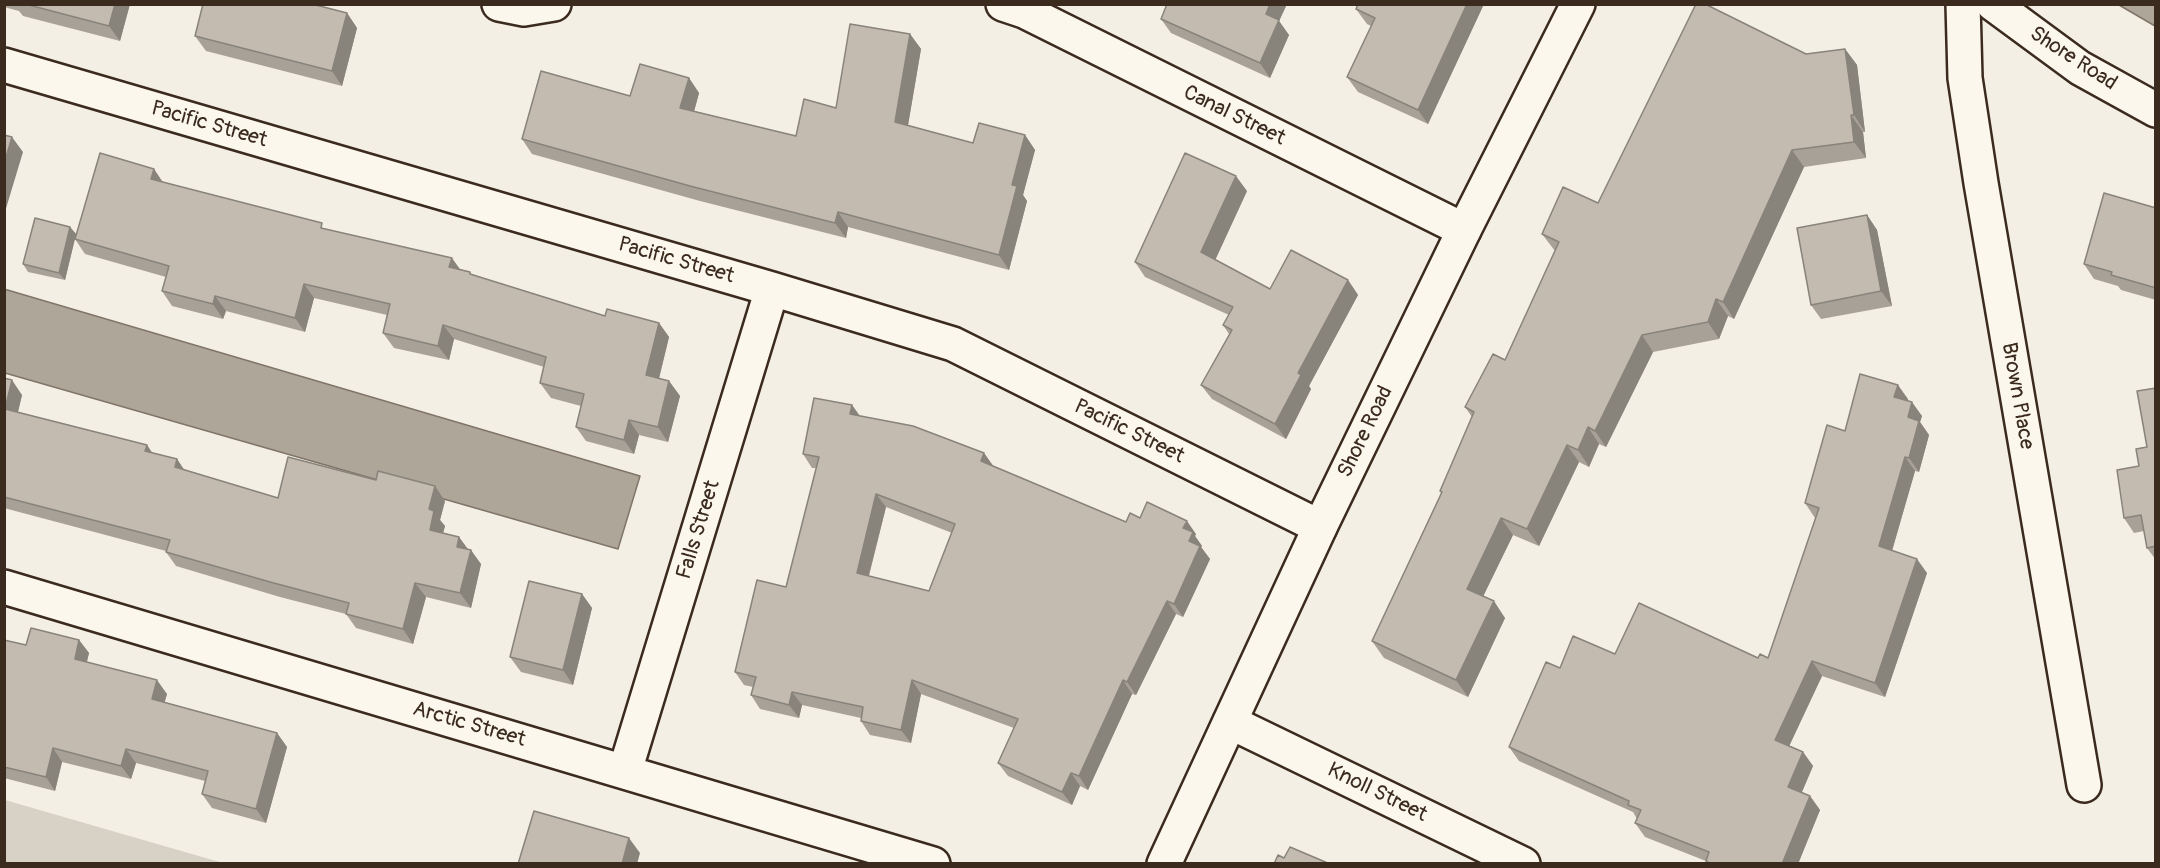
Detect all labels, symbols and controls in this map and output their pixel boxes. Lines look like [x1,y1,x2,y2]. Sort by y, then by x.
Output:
street label: Shore Road [2025,22,2121,96]
street label: Canal Street [1179,81,1289,151]
street label: Pacific Street [148,96,270,154]
street label: Pacific Street [615,232,737,290]
street label: Brown Place [1995,341,2039,451]
street label: Shore Road [1333,382,1399,482]
street label: Pacific Street [1070,395,1188,469]
street label: Falls Street [672,478,726,582]
street label: Arctic Street [410,697,528,753]
street label: Knoll Street [1323,758,1431,828]

